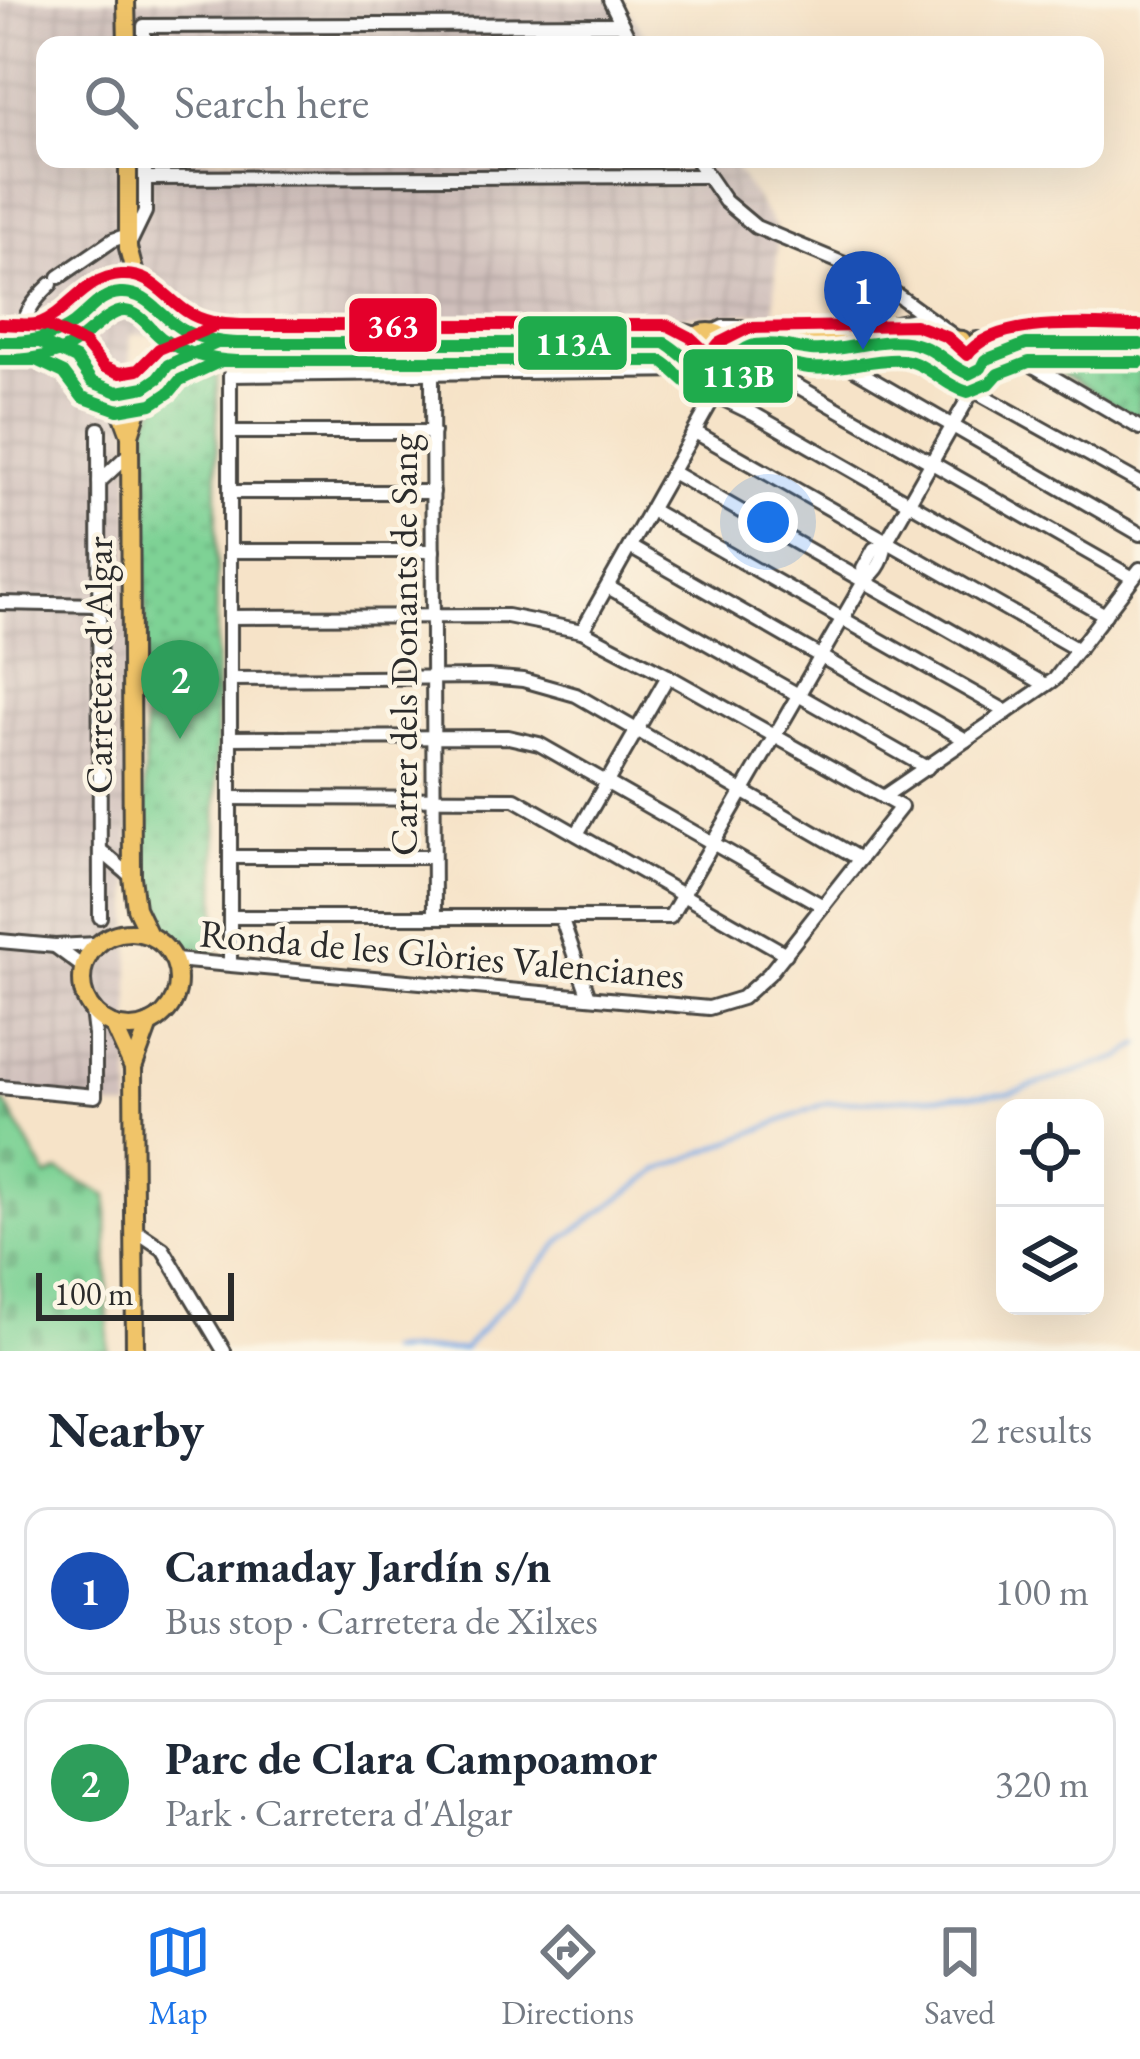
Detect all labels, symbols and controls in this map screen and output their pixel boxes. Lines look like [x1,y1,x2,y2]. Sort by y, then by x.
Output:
search box [36,36,1104,168]
icon: search [78,69,144,135]
text: Search here [174,73,369,131]
pin: 1 [824,251,902,350]
line badge: 363 [347,296,439,354]
text: 363 [367,304,419,347]
line badge: 113A [516,314,629,372]
text: 113A [535,322,611,365]
line badge: 113B [681,347,795,405]
text: 113B [701,354,775,397]
street label: Carrer dels Donants de Sang [378,433,429,856]
your location [738,492,798,552]
street label: Carretera d'Algar [73,536,124,794]
pin: 2 [141,640,219,739]
street label: Ronda de les Glòries Valencianes [198,907,686,1001]
map controls [996,1099,1104,1315]
button: locate [996,1099,1104,1207]
button: layers [996,1207,1104,1315]
scale bar [36,1267,234,1320]
text: 100 m [54,1272,134,1315]
text: Nearby [48,1396,204,1462]
text: 2 results [970,1404,1092,1455]
text: Carmaday Jardín s/n [165,1537,552,1595]
text: 1 [80,1566,100,1617]
text: 100 m [995,1566,1089,1617]
text: Bus stop · Carretera de Xilxes [165,1595,598,1646]
text: Parc de Clara Campoamor [165,1729,657,1787]
text: 2 [80,1758,100,1809]
text: 320 m [995,1758,1089,1809]
text: Park · Carretera d'Algar [165,1787,513,1838]
tab: Map [145,1919,211,2034]
tab: Directions [501,1919,634,2034]
tab: Saved [924,1919,995,2034]

